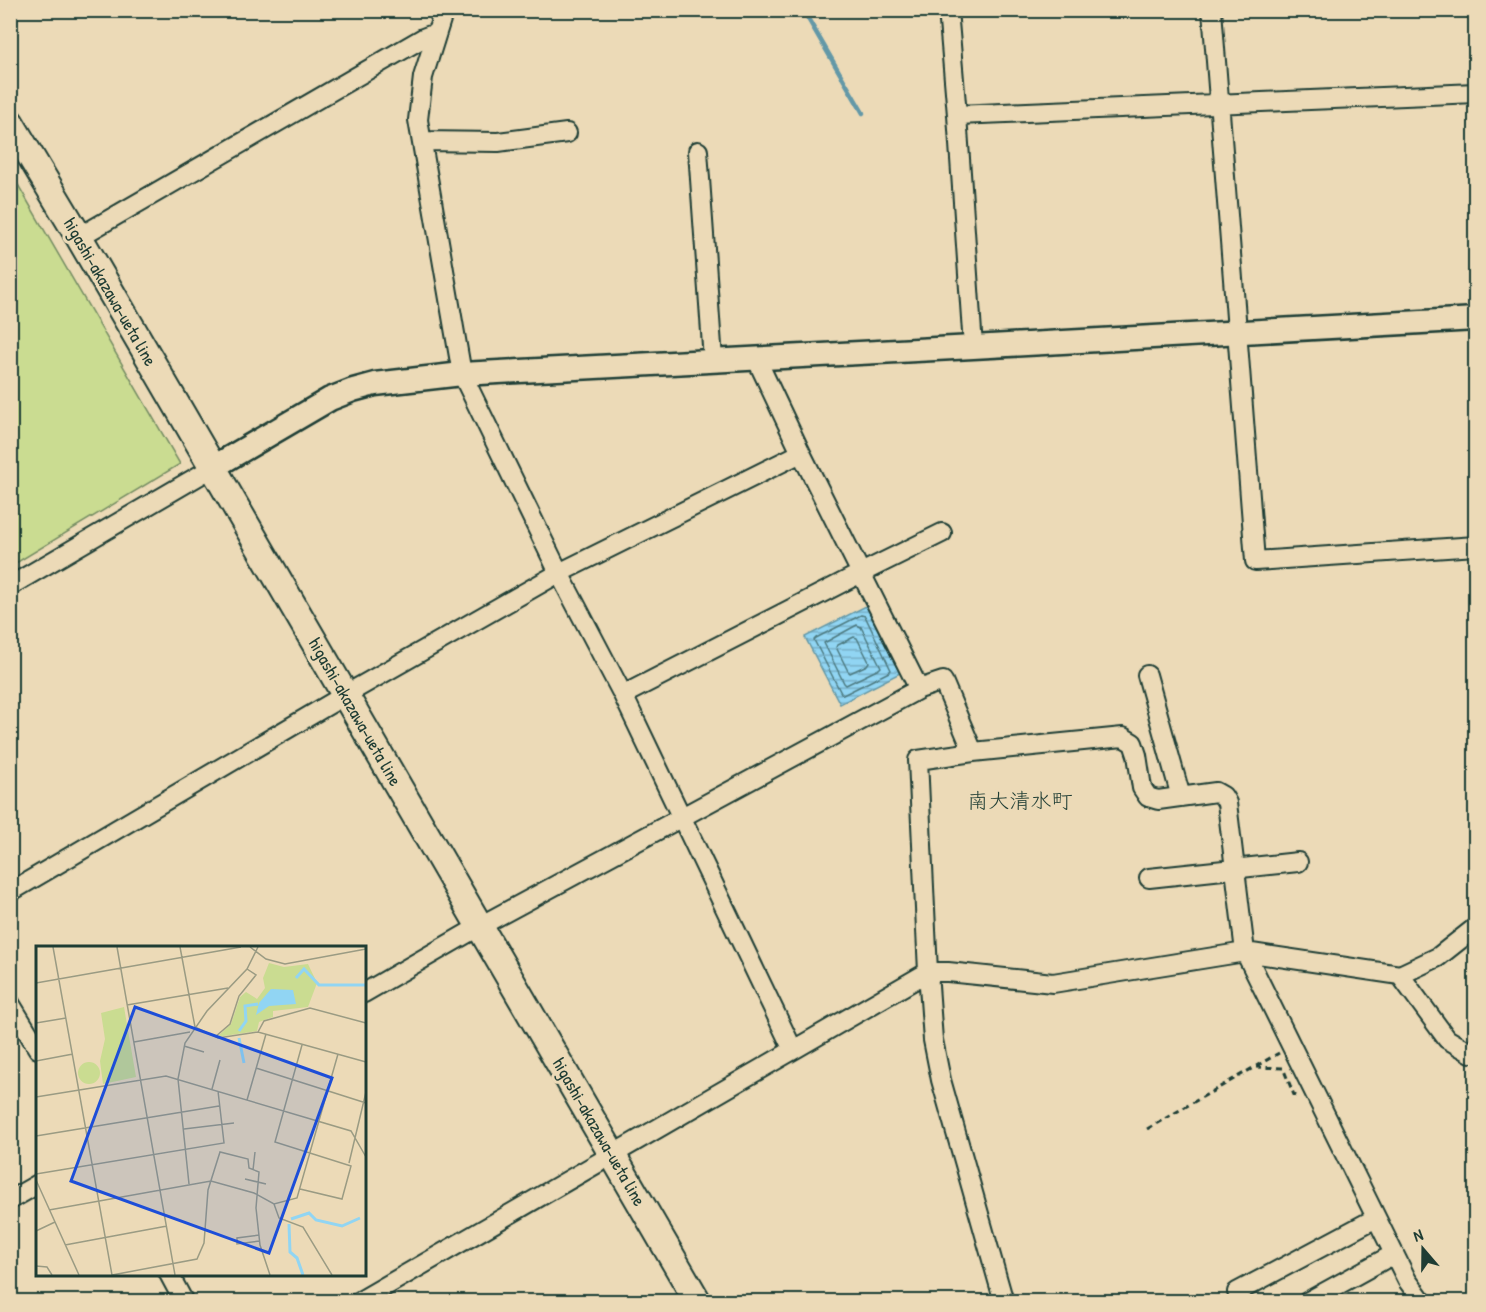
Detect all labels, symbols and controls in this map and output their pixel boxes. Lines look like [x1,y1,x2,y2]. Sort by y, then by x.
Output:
street label: higashi-akazawa-ueta line [58,213,163,370]
street label: higashi-akazawa-ueta line [303,633,408,790]
district label: 南大清水町 [968,786,1073,815]
inset map [36,946,366,1276]
street label: higashi-akazawa-ueta line [547,1053,652,1210]
north arrow [1393,1219,1453,1279]
text: N [1410,1223,1426,1247]

